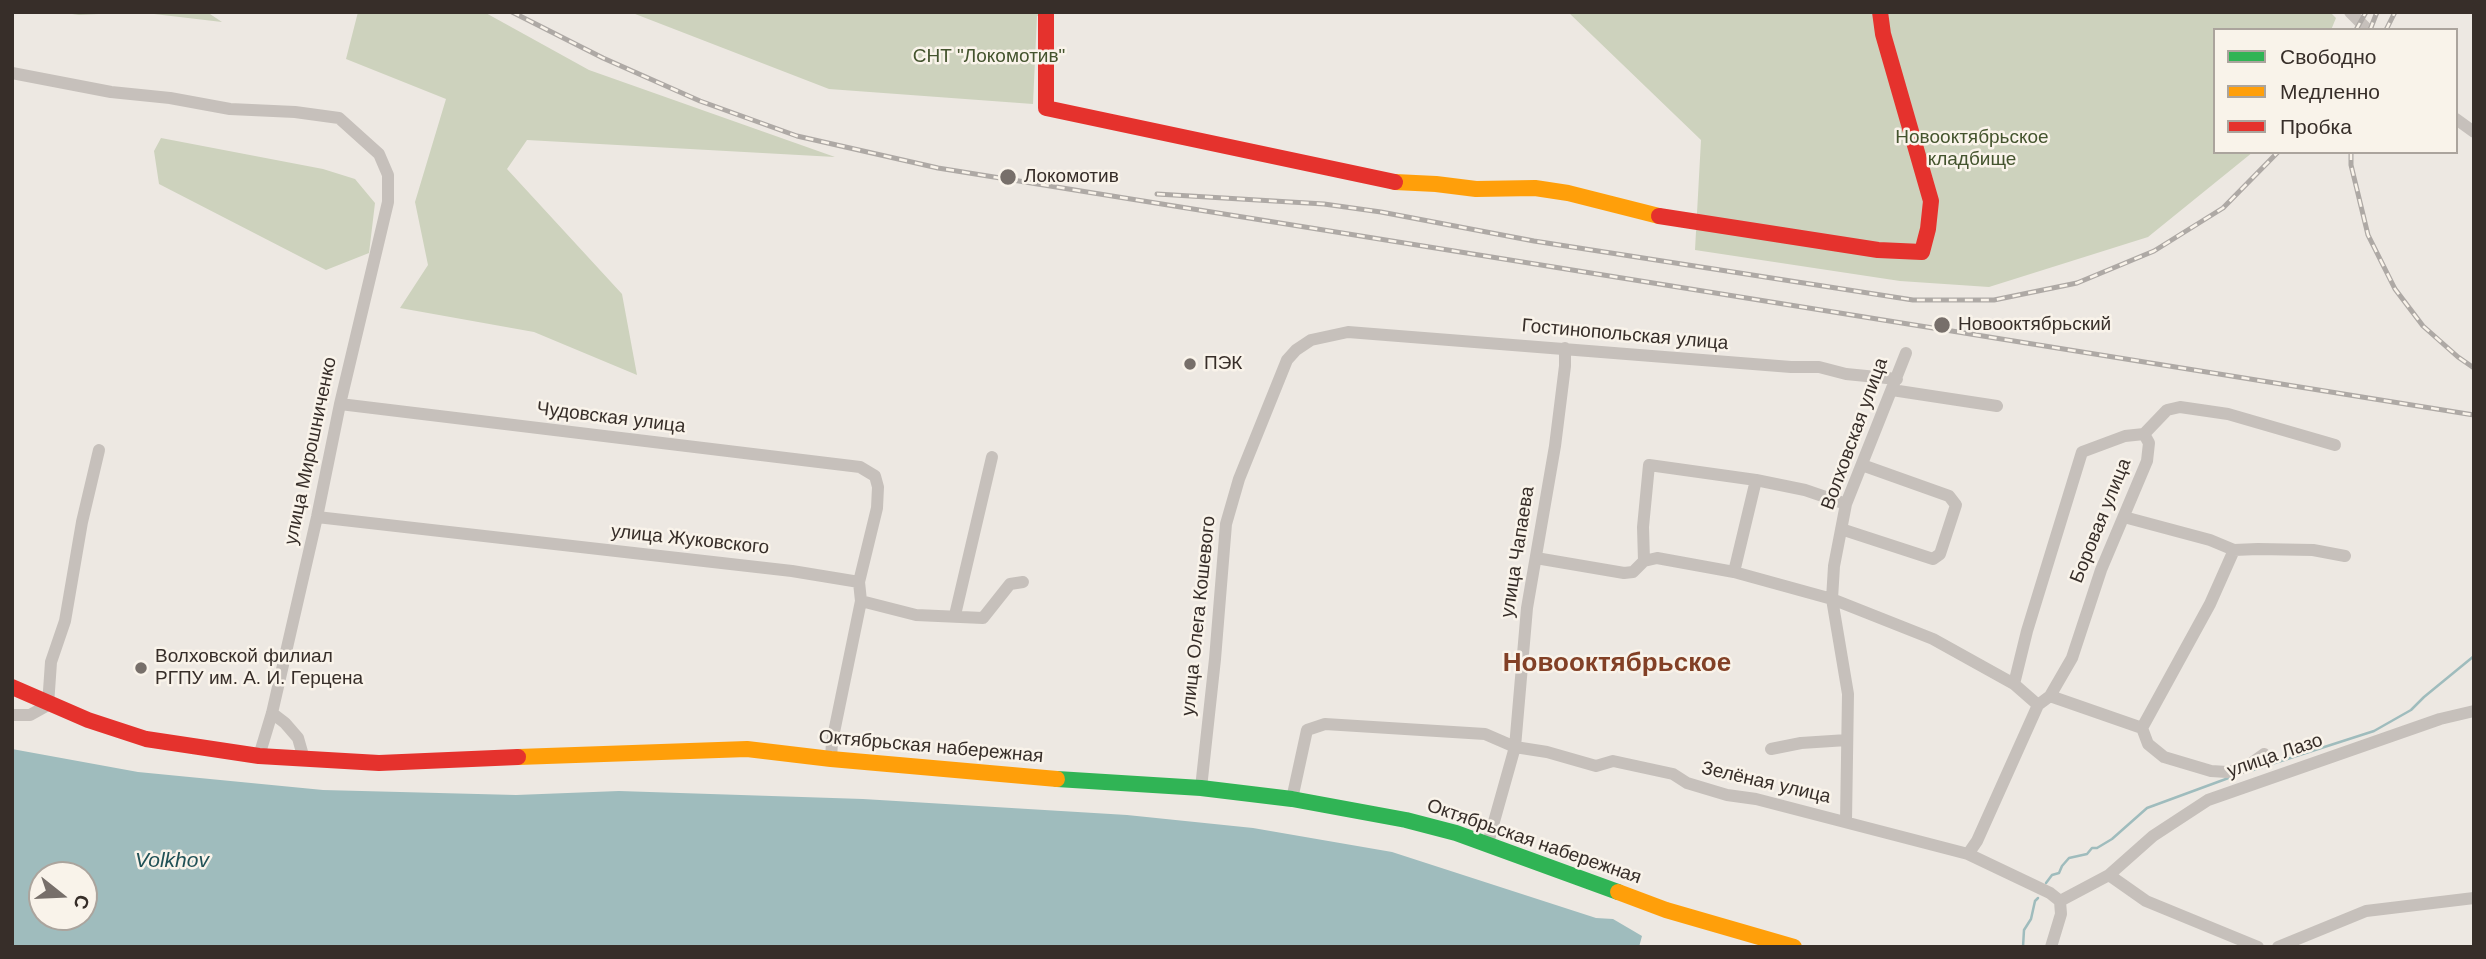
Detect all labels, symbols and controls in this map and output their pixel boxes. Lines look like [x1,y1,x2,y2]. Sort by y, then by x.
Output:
legend [2213,28,2458,154]
text: Свободно [2280,45,2377,68]
park label: СНТ "Локомотив" [913,46,1065,68]
text: Медленно [2280,80,2380,103]
text: Пробка [2280,115,2352,138]
park label: Новооктябрьское кладбище [1895,127,2049,171]
place label: Локомотив [1024,166,1119,188]
marker: Локомотив [998,167,1018,187]
place label: Новооктябрьский [1958,314,2111,336]
street label: Гостинопольская улица [1521,315,1729,355]
marker: Новооктябрьский [1932,315,1952,335]
place label: ПЭК [1204,353,1242,375]
street label: улица Мирошниченко [280,355,342,547]
street label: Волховская улица [1817,355,1893,513]
marker: ПЭК [1182,356,1198,372]
street label: Чудовская улица [535,398,687,438]
street label: Боровая улица [2066,455,2136,587]
street label: улица Чапаева [1496,485,1540,619]
street label: улица Олега Кошевого [1177,515,1221,717]
street label: улица Жуковского [610,520,770,560]
place label: Волховской филиал РГПУ им. А. И. Герцена [155,646,363,690]
district label: Новооктябрьское [1503,648,1731,680]
marker: Волховской филиал РГПУ им. А. И. Герцена [133,660,149,676]
street label: Октябрьская набережная [818,726,1044,768]
street label: улица Лазо [2224,729,2326,783]
street label: Зелёная улица [1699,757,1833,809]
street label: Октябрьская набережная [1424,795,1644,889]
water label: Volkhov [135,848,209,874]
north arrow [28,861,98,931]
text: С [69,892,94,912]

